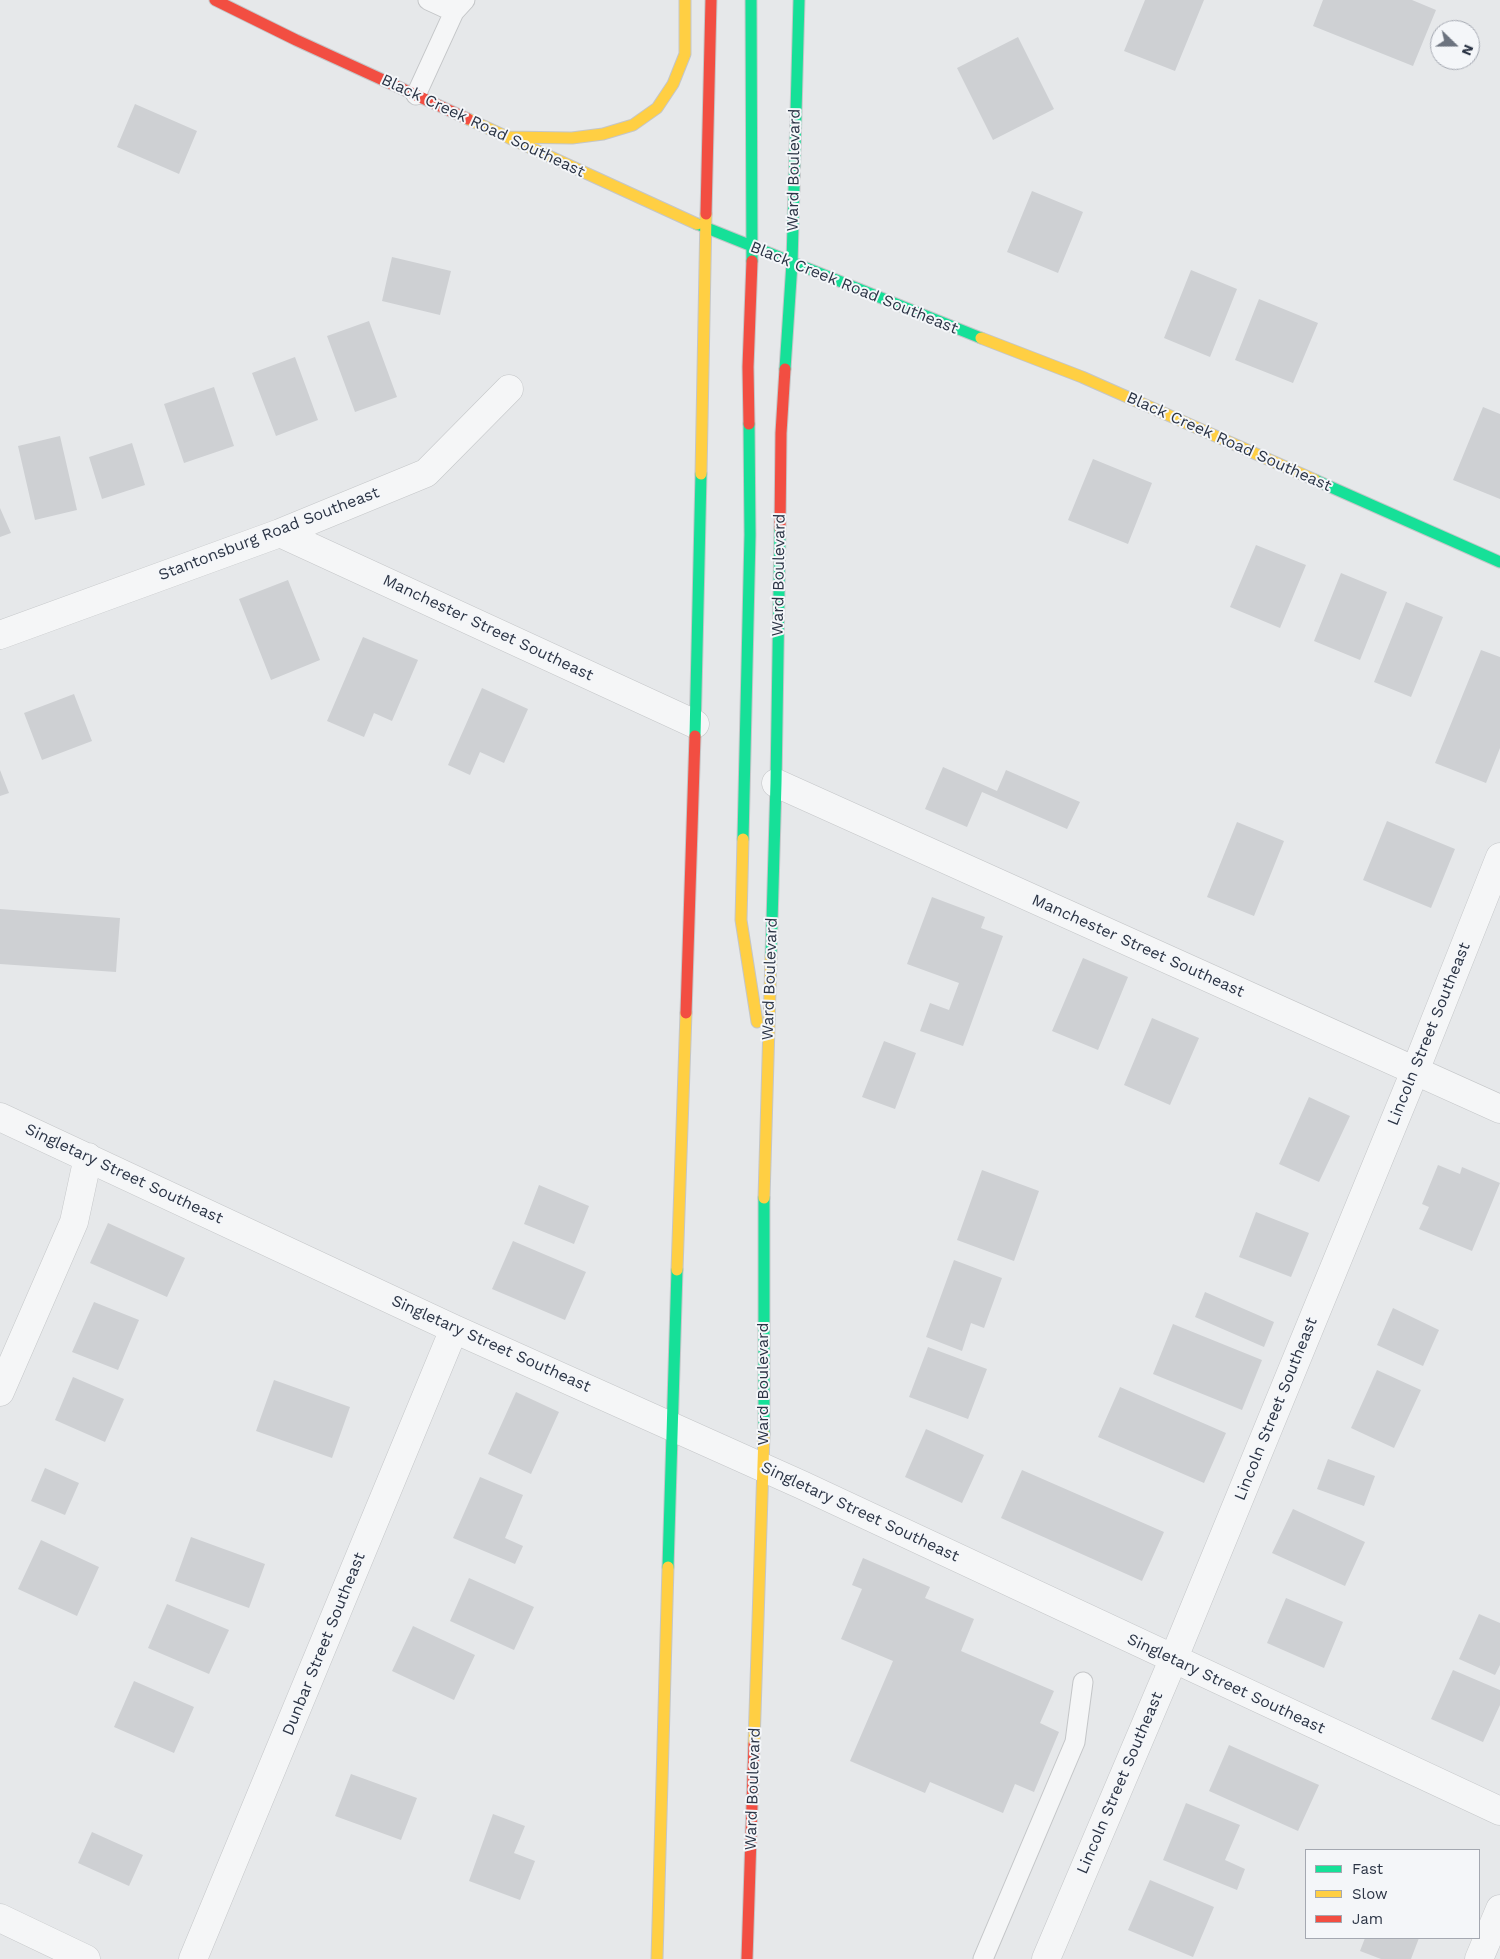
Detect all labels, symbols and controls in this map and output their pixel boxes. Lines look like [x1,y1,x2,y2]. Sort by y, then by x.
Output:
north arrow [1430,20,1480,70]
text: N [1459,42,1477,58]
street label: Black Creek Road Southeast [378,70,588,182]
street label: Ward Boulevard [783,108,805,232]
street label: Black Creek Road Southeast [747,237,961,339]
street label: Black Creek Road Southeast [1124,388,1334,496]
street label: Stantonsburg Road Southeast [156,483,382,585]
street label: Ward Boulevard [768,513,790,637]
street label: Manchester Street Southeast [380,571,596,685]
street label: Manchester Street Southeast [1029,890,1247,1002]
street label: Ward Boulevard [758,917,782,1041]
street label: Lincoln Street Southeast [1383,940,1475,1128]
street label: Singletary Street Southeast [22,1120,226,1228]
street label: Singletary Street Southeast [388,1291,594,1397]
street label: Lincoln Street Southeast [1230,1315,1322,1503]
street label: Ward Boulevard [753,1323,773,1445]
street label: Singletary Street Southeast [758,1458,962,1566]
street label: Dunbar Street Southeast [278,1550,370,1738]
street label: Singletary Street Southeast [1124,1630,1328,1738]
street label: Lincoln Street Southeast [1073,1689,1167,1877]
street label: Ward Boulevard [741,1727,765,1851]
legend [1305,1849,1480,1939]
text: Fast [1352,1860,1383,1878]
text: Slow [1352,1885,1388,1903]
text: Jam [1352,1910,1383,1928]

